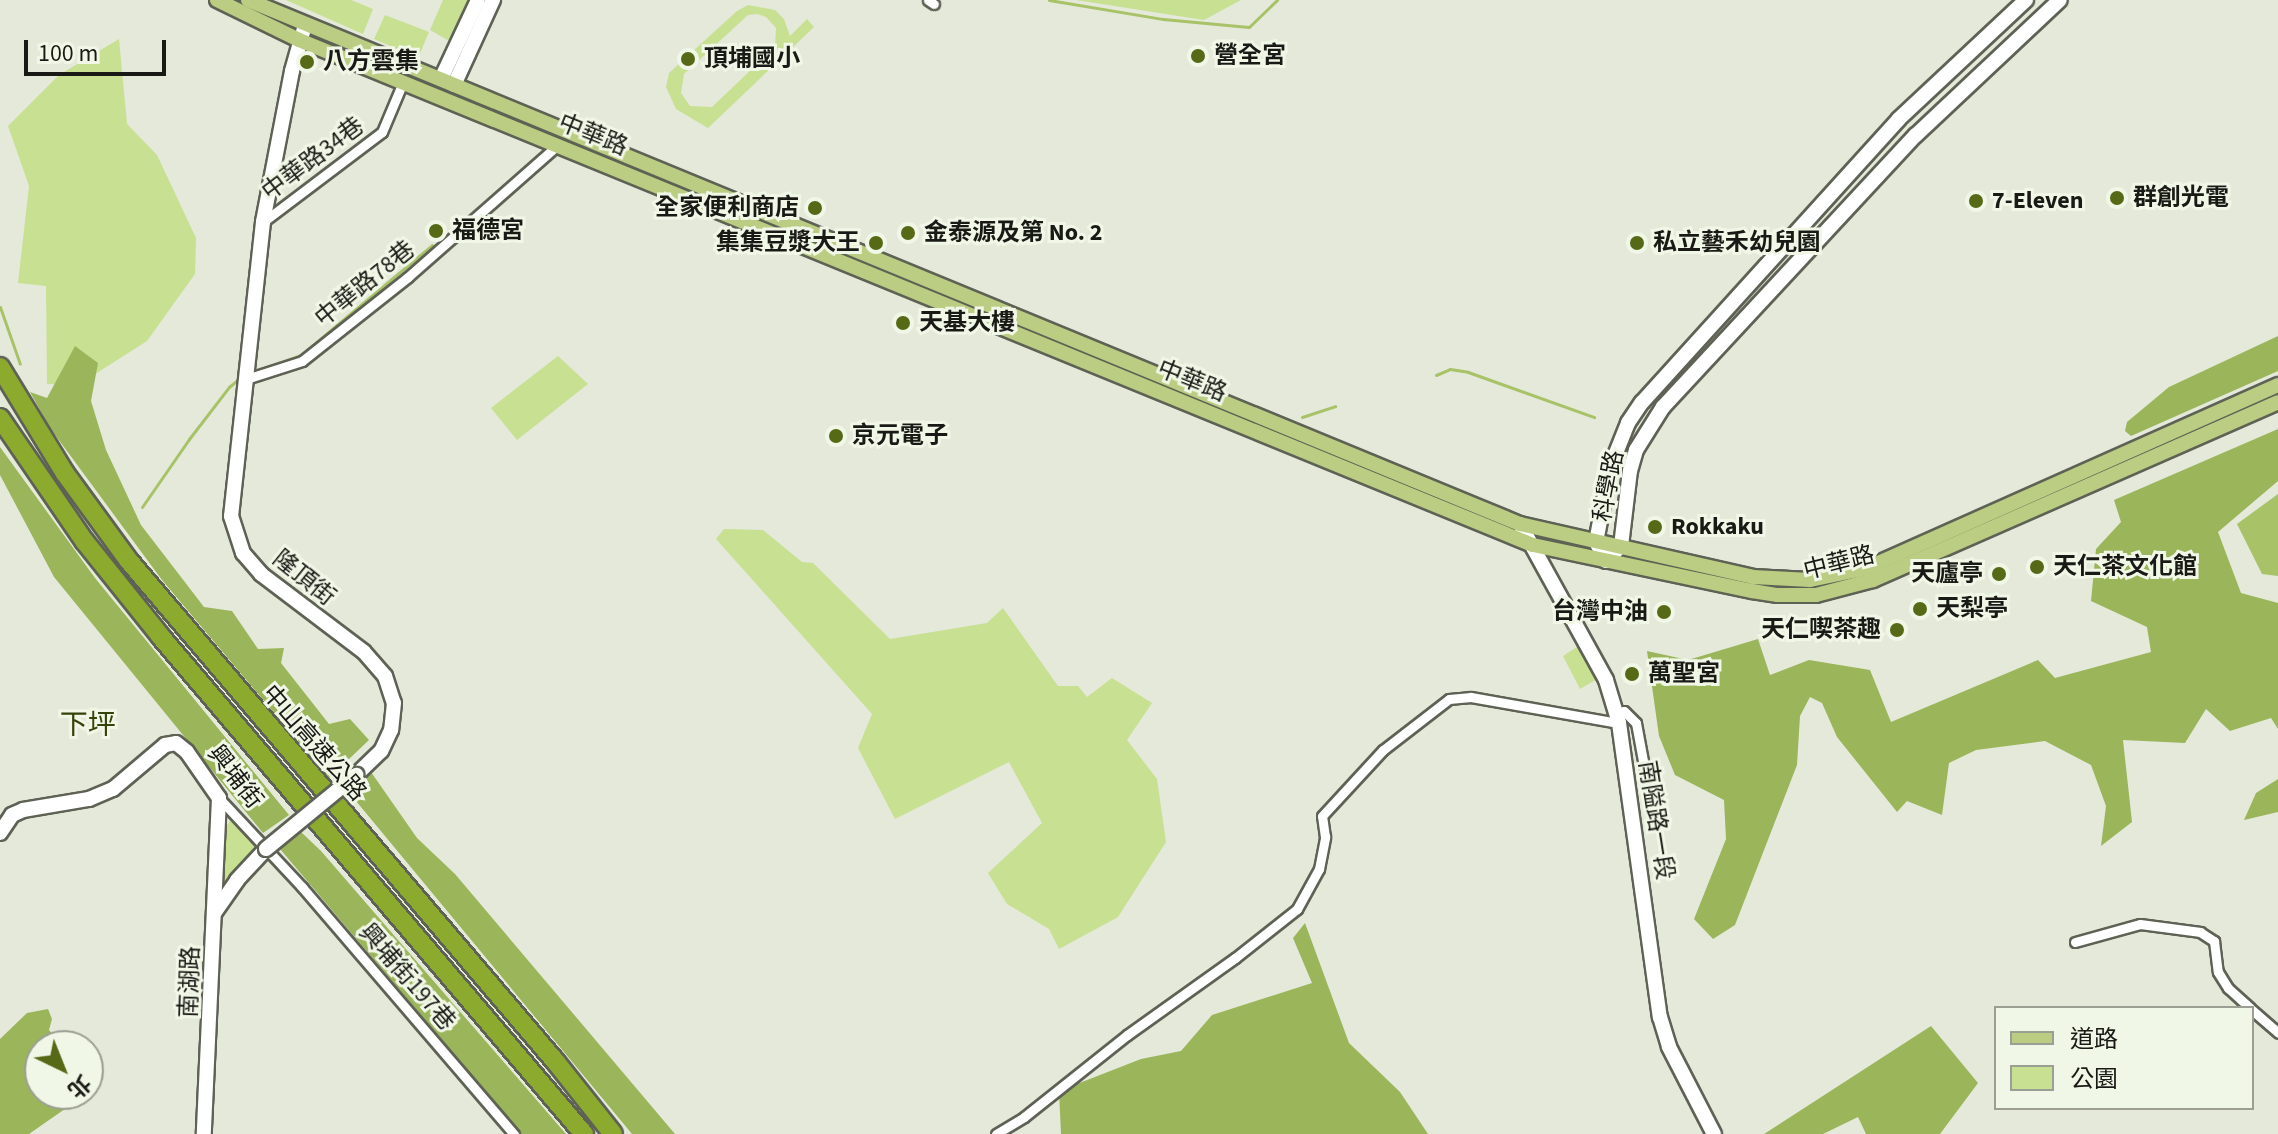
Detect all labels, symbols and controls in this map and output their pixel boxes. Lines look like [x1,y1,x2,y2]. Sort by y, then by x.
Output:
scale bar [28,24,170,74]
text: 100 m [38,36,98,71]
place label: 營全宮 [1214,42,1286,70]
place label: 頂埔國小 [704,45,800,73]
marker: 營全宮 [1189,47,1207,65]
place label: 八方雲集 [323,48,419,76]
marker: 頂埔國小 [679,50,697,68]
marker: 八方雲集 [298,53,316,71]
street label: 中華路 [554,108,632,162]
street label: 中華路34巷 [256,111,370,207]
place label: 群創光電 [2133,184,2229,212]
place label: 7-Eleven [1992,187,2083,215]
marker: 群創光電 [2108,189,2126,207]
marker: 7-Eleven [1967,192,1985,210]
place label: 全家便利商店 [655,194,799,222]
marker: 全家便利商店 [806,199,824,217]
place label: 福德宮 [452,217,524,245]
place label: 金泰源及第 No. 2 [924,219,1103,247]
marker: 福德宮 [427,222,445,240]
marker: 金泰源及第 No. 2 [899,224,917,242]
place label: 集集豆漿大王 [716,229,860,257]
place label: 私立藝禾幼兒園 [1653,229,1821,257]
marker: 集集豆漿大王 [867,234,885,252]
marker: 私立藝禾幼兒園 [1628,234,1646,252]
street label: 中華路78巷 [309,235,421,333]
place label: 天基大樓 [919,309,1015,337]
marker: 天基大樓 [894,314,912,332]
street label: 中華路 [1153,354,1231,408]
place label: 京元電子 [852,422,948,450]
marker: 京元電子 [827,427,845,445]
street label: 科學路 [1588,448,1630,524]
place label: Rokkaku [1671,513,1764,541]
marker: Rokkaku [1646,518,1664,536]
street label: 中華路 [1801,540,1877,586]
street label: 隆頂街 [267,544,341,612]
place label: 天仁茶文化館 [2053,553,2197,581]
marker: 天仁茶文化館 [2028,558,2046,576]
place label: 天廬亭 [1911,560,1983,588]
marker: 天廬亭 [1990,565,2008,583]
place label: 天梨亭 [1936,595,2008,623]
place label: 台灣中油 [1552,598,1648,626]
marker: 天梨亭 [1911,600,1929,618]
marker: 台灣中油 [1655,603,1673,621]
place label: 天仁喫茶趣 [1761,616,1881,644]
marker: 天仁喫茶趣 [1888,621,1906,639]
place label: 萬聖宮 [1648,660,1720,688]
marker: 萬聖宮 [1623,665,1641,683]
street label: 中山高速公路 [256,679,372,807]
district label: 下坪 [60,708,116,742]
street label: 興埔街 [201,740,269,814]
street label: 南隘路一段 [1632,758,1680,882]
street label: 興埔街197巷 [353,918,461,1036]
street label: 南湖路 [174,946,206,1018]
legend [1994,1006,2254,1110]
text: 道路 [2070,1022,2118,1057]
north arrow [24,1030,104,1110]
text: 公園 [2070,1062,2118,1097]
text: 北 [60,1067,98,1105]

